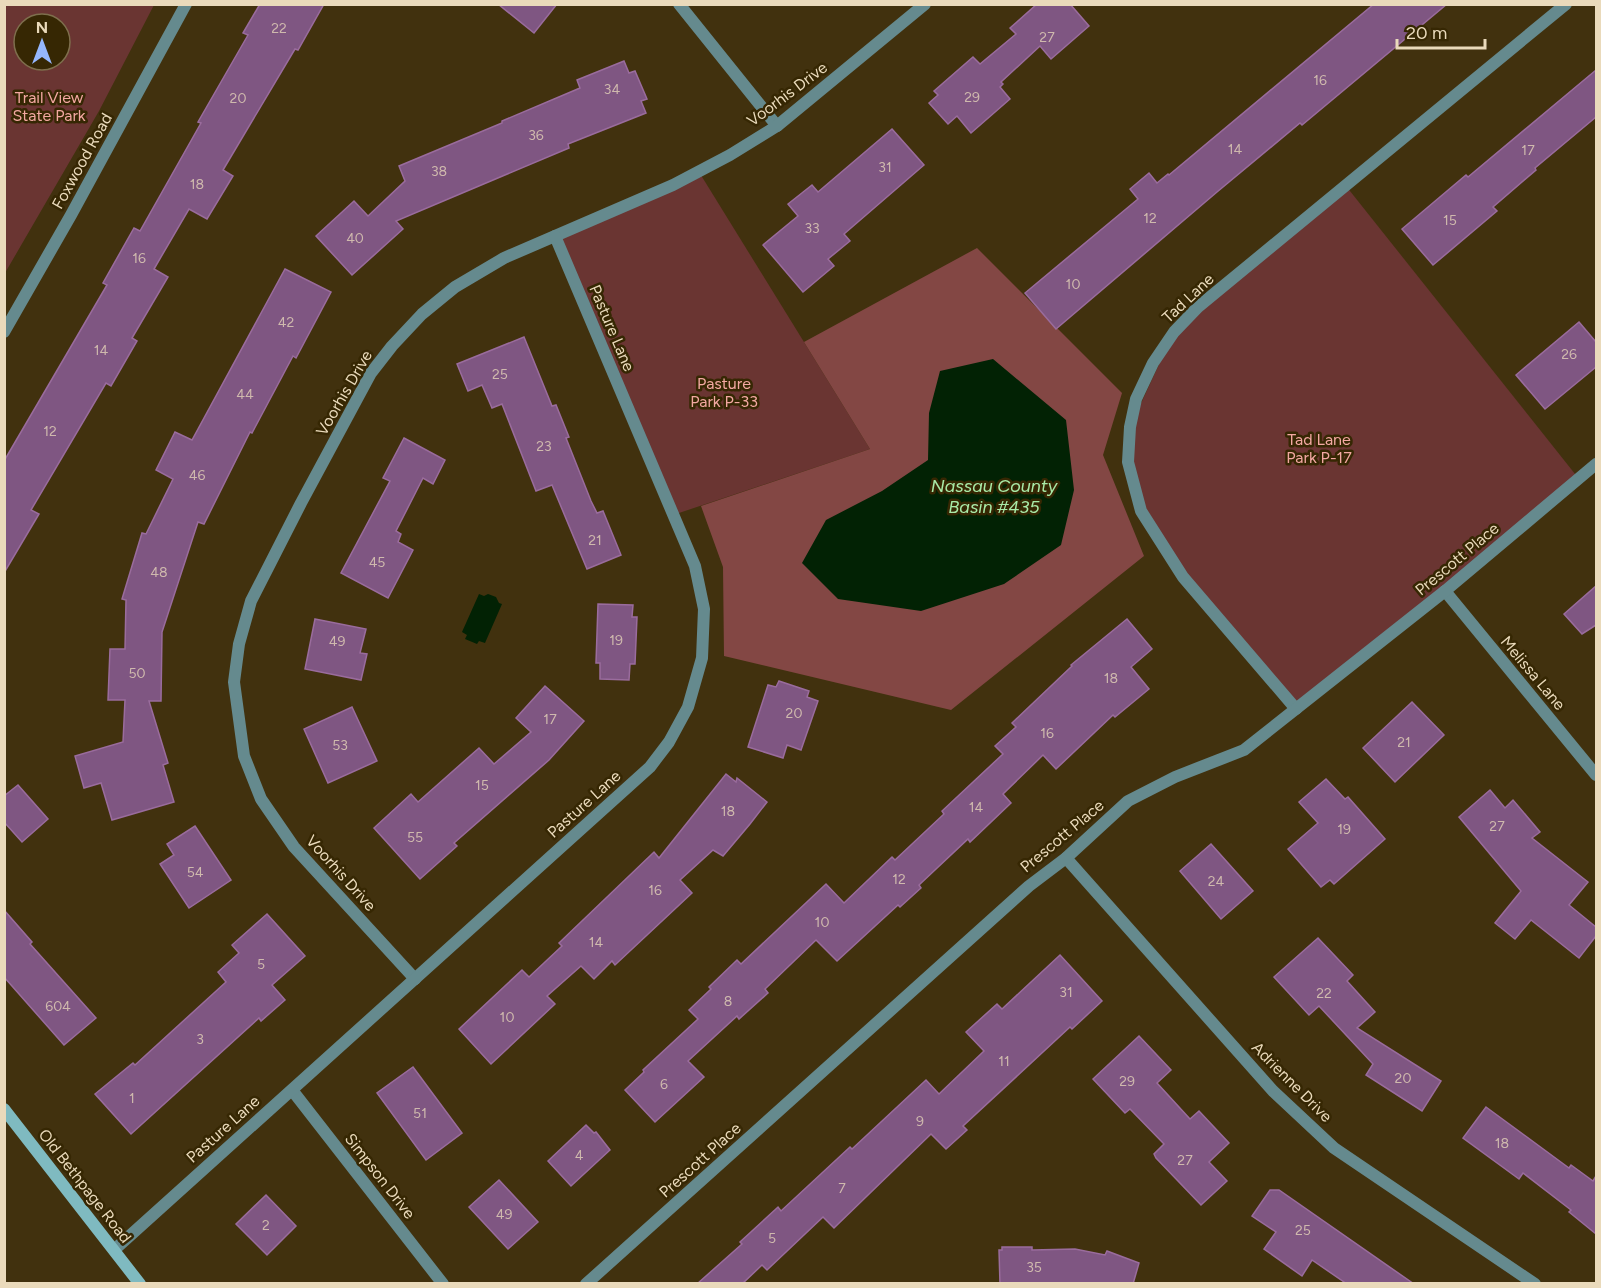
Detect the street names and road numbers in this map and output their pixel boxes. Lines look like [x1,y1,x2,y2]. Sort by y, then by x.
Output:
street label: Voorhis Drive [743,58,831,130]
street label: Foxwood Road [48,110,116,212]
street label: Tad Lane [1158,269,1218,327]
street label: Pasture Lane [585,282,639,374]
street label: Voorhis Drive [312,347,376,439]
street label: Prescott Place [1411,518,1503,599]
street label: Melissa Lane [1497,632,1570,714]
street label: Pasture Lane [543,766,625,842]
street label: Prescott Place [1016,795,1108,876]
street label: Voorhis Drive [302,831,380,915]
street label: Adrienne Drive [1248,1038,1336,1126]
street label: Pasture Lane [182,1091,264,1167]
street label: Prescott Place [655,1118,745,1202]
street label: Old Bethpage Road [35,1125,135,1247]
street label: Simpson Drive [341,1129,419,1223]

